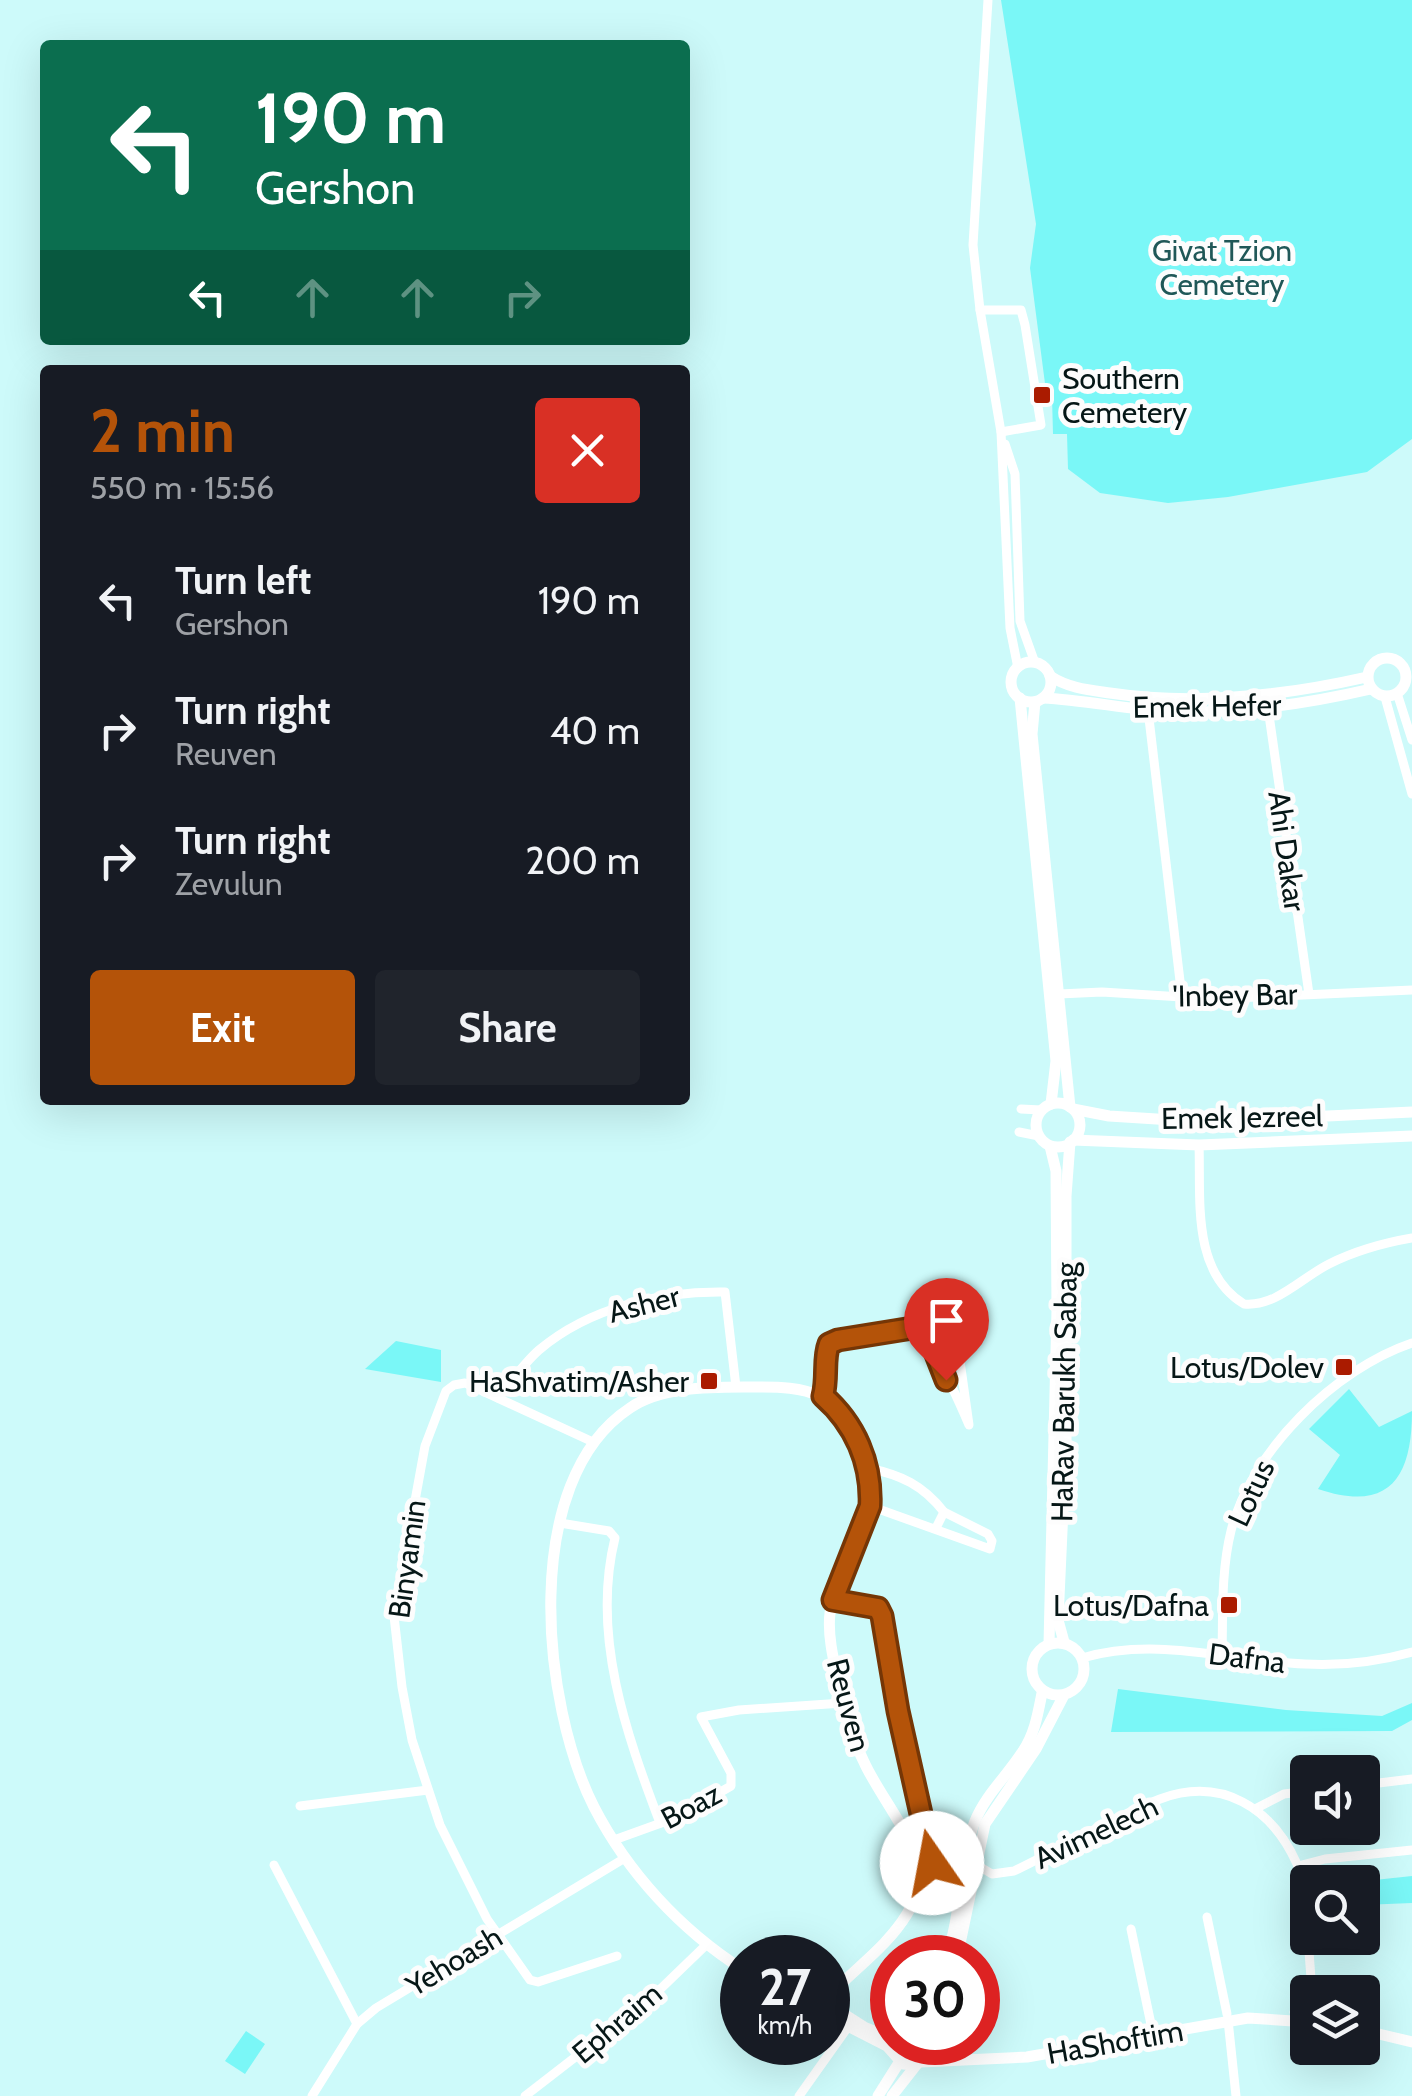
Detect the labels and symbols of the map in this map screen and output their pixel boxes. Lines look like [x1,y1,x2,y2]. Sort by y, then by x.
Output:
park label: Givat Tzion Cemetery [1152,232,1292,303]
place label: Southern Cemetery [1062,360,1187,431]
marker: Southern Cemetery [1031,384,1053,406]
street label: Emek Hefer [1132,686,1282,726]
street label: Ahi Dakar [1260,789,1314,914]
street label: 'Inbey Bar [1172,975,1298,1015]
street label: Emek Jezreel [1161,1097,1323,1137]
street label: HaRav Barukh Sabag [1043,1261,1085,1522]
street label: Asher [605,1277,684,1331]
pin [904,1278,989,1381]
place label: Lotus/Dolev [1170,1349,1324,1386]
marker: Lotus/Dolev [1333,1356,1355,1378]
place label: HaShvatim/Asher [469,1363,690,1400]
marker: HaShvatim/Asher [698,1370,720,1392]
street label: Lotus [1220,1454,1282,1532]
street label: Binyamin [380,1497,434,1621]
place label: Lotus/Dafna [1053,1587,1210,1624]
marker: Lotus/Dafna [1218,1594,1240,1616]
street label: Dafna [1207,1635,1288,1681]
street label: Reuven [819,1654,879,1756]
street label: Boaz [655,1775,727,1837]
street label: Avimelech [1028,1787,1164,1877]
position arrow [880,1811,984,1915]
street label: Yehoash [398,1918,509,2005]
speed limit sign: 30 [870,1935,1000,2065]
street label: Ephraim [565,1975,669,2071]
street label: HaShoftim [1044,2012,1186,2072]

